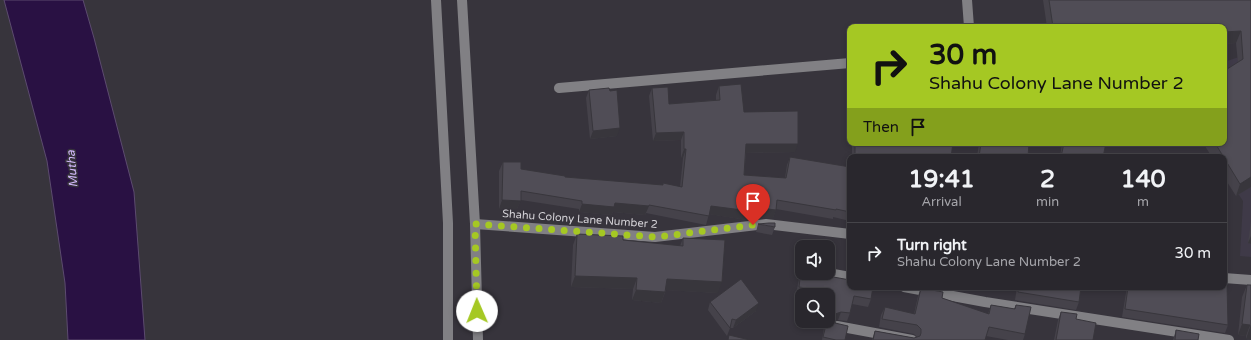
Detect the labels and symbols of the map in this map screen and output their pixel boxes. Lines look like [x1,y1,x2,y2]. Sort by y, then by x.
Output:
water label: Mutha [63,150,81,188]
pin [736,184,770,225]
street label: Shahu Colony Lane Number 2 [502,207,658,231]
position arrow [456,290,498,332]

